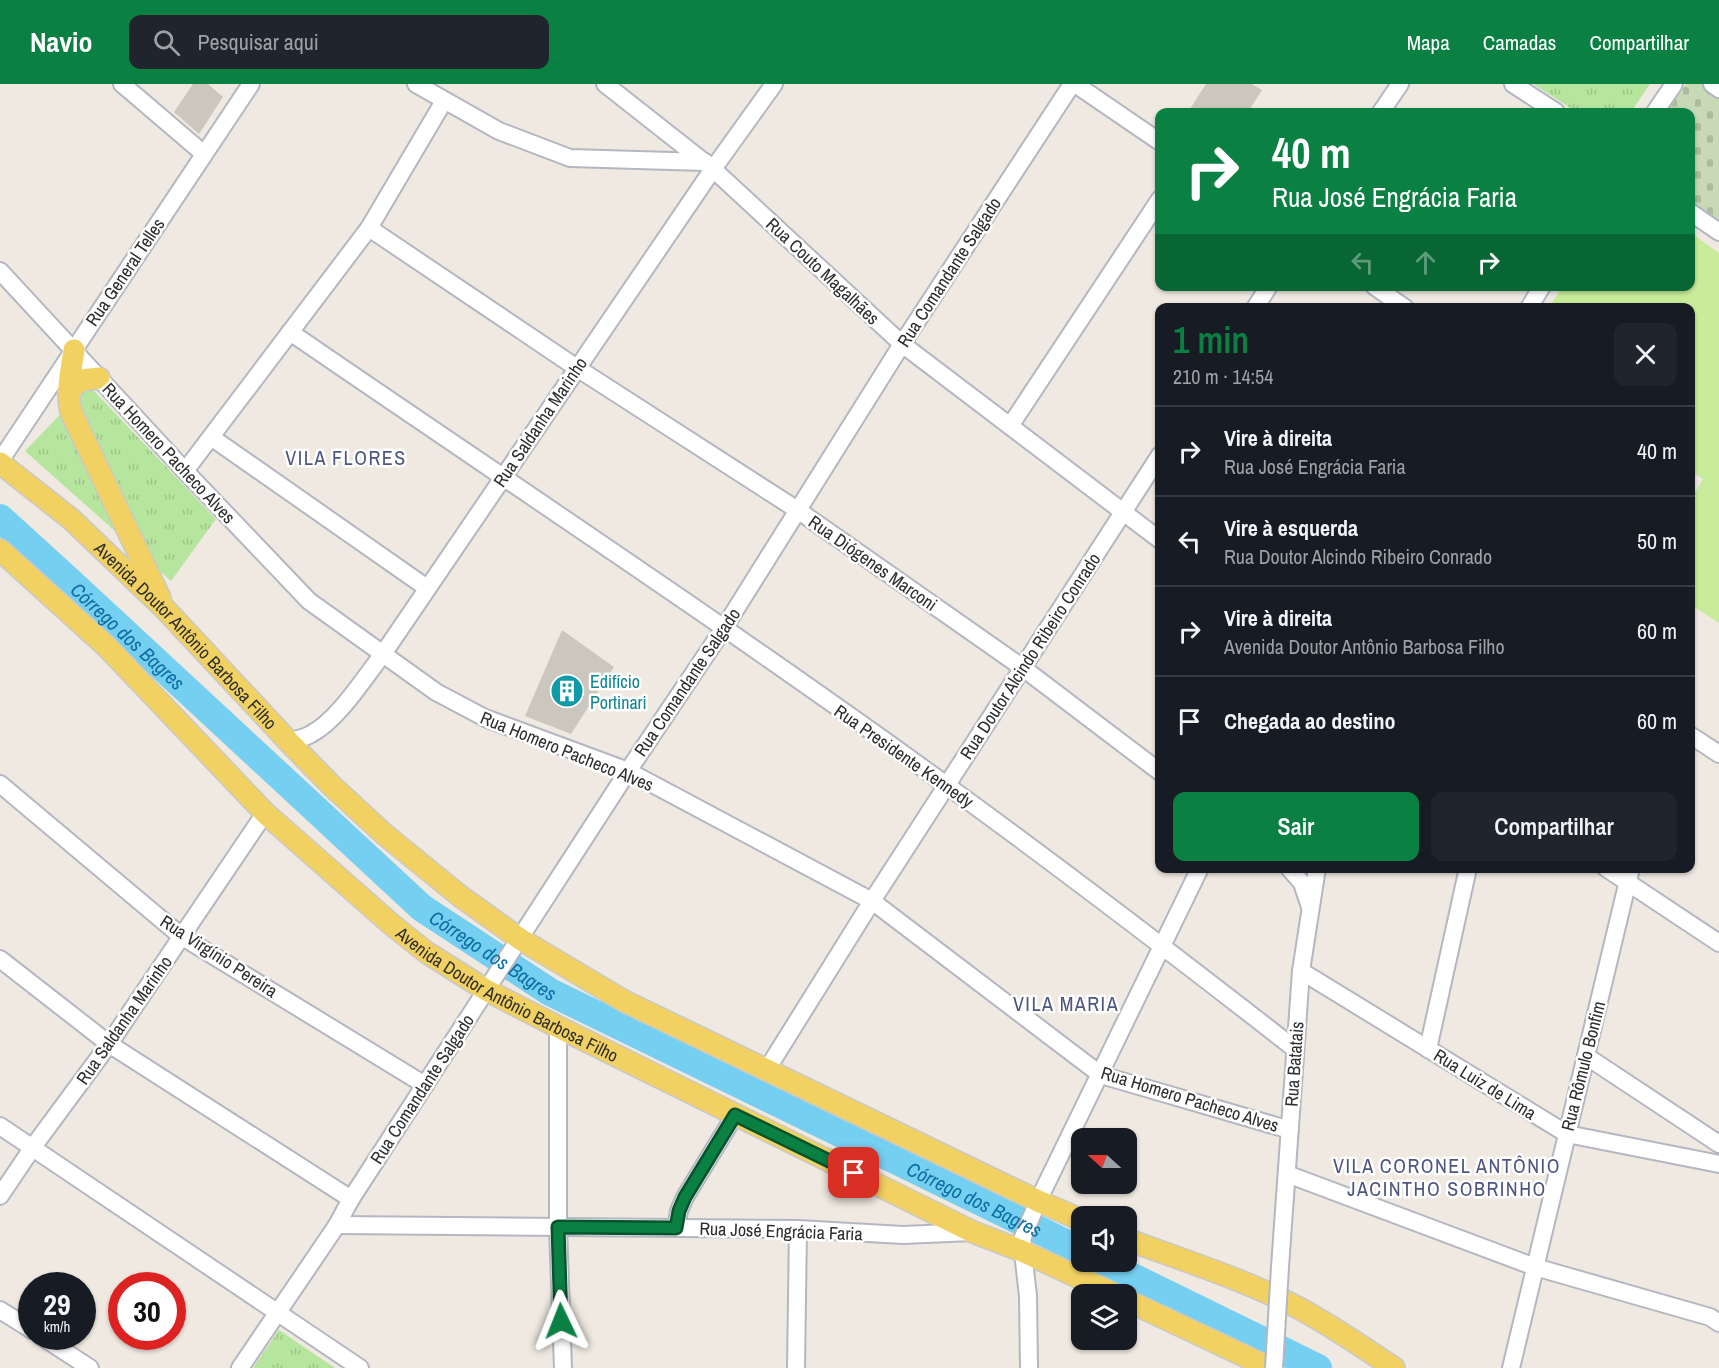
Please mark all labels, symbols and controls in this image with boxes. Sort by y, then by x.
search box [129,15,549,69]
text: Navio [30,23,93,61]
icon: search [150,26,183,59]
text: Pesquisar aqui [198,27,319,57]
text: Mapa [1407,28,1450,57]
text: Camadas [1483,28,1556,57]
text: Compartilhar [1589,28,1689,57]
text: 40 m [1272,125,1351,181]
icon: right [1173,132,1251,210]
text: Rua José Engrácia Faria [1272,179,1517,215]
street label: Rua Comandante Salgado [891,192,1007,352]
street label: Rua Couto Magalhães [761,212,885,330]
street label: Rua General Telles [80,213,170,331]
icon: left [1346,246,1379,279]
icon: ahead [1409,246,1442,279]
icon: right [1472,246,1505,279]
text: 1 min [1173,316,1249,364]
button: close [1614,323,1677,386]
street label: Rua Saldanha Marinho [487,352,593,492]
text: 210 m · 14:54 [1173,363,1273,390]
street label: Rua Homero Pacheco Alves [97,377,241,529]
text: Vire à direita [1224,423,1332,453]
icon: right [1173,435,1206,468]
text: 40 m [1637,436,1677,466]
district label: VILA FLORES [285,444,407,471]
text: Rua José Engrácia Faria [1224,453,1406,480]
street label: Rua Diógenes Marconi [804,509,942,617]
text: Vire à esquerda [1224,513,1358,543]
icon: left [1173,525,1206,558]
text: 50 m [1637,526,1677,556]
street label: Avenida Doutor Antônio Barbosa Filho [88,535,283,734]
text: Rua Doutor Alcindo Ribeiro Conrado [1224,543,1492,570]
street label: Rua Doutor Alcindo Ribeiro Conrado [954,548,1106,764]
water label: Córrego dos Bagres [65,576,191,695]
street label: Rua Comandante Salgado [628,603,746,761]
text: Vire à direita [1224,603,1332,633]
icon: right [1173,615,1206,648]
text: 60 m [1637,616,1677,646]
text: Avenida Doutor Antônio Barbosa Filho [1224,633,1505,660]
place label: Edifício Portinari [590,669,647,715]
building icon: Edifício Portinari [549,673,585,709]
street label: Rua Presidente Kennedy [829,698,979,814]
street label: Rua Homero Pacheco Alves [477,705,657,797]
icon: arrive [1173,705,1206,738]
text: Chegada ao destino [1224,706,1395,736]
text: 60 m [1637,706,1677,736]
button: Sair [1173,792,1419,861]
button: Compartilhar [1431,792,1677,861]
water label: Córrego dos Bagres [425,903,561,1007]
street label: Rua Virgínio Pereira [156,909,282,1003]
street label: Avenida Doutor Antônio Barbosa Filho [390,920,623,1067]
street label: Rua Saldanha Marinho [70,951,178,1089]
district label: VILA MARIA [1013,990,1119,1017]
street label: Rua Rômulo Bonfim [1555,998,1611,1134]
street label: Rua Comandante Salgado [364,1009,480,1169]
street label: Rua Batatais [1279,1021,1309,1107]
street label: Rua Luiz de Lima [1429,1043,1541,1125]
street label: Rua Homero Pacheco Alves [1098,1060,1282,1138]
north arrow [1071,1128,1137,1194]
map controls [1071,1128,1137,1350]
pin [828,1147,879,1198]
district label: VILA CORONEL ANTÔNIO JACINTHO SOBRINHO [1333,1152,1561,1202]
water label: Córrego dos Bagres [903,1154,1047,1243]
icon: arrive [837,1156,870,1189]
button: sound [1071,1206,1137,1272]
street label: Rua José Engrácia Faria [699,1216,863,1246]
speed limit sign: 30 [108,1272,186,1350]
text: 29 [43,1284,71,1324]
button: layers [1071,1284,1137,1350]
position arrow [529,1289,593,1353]
text: km/h [44,1316,70,1337]

